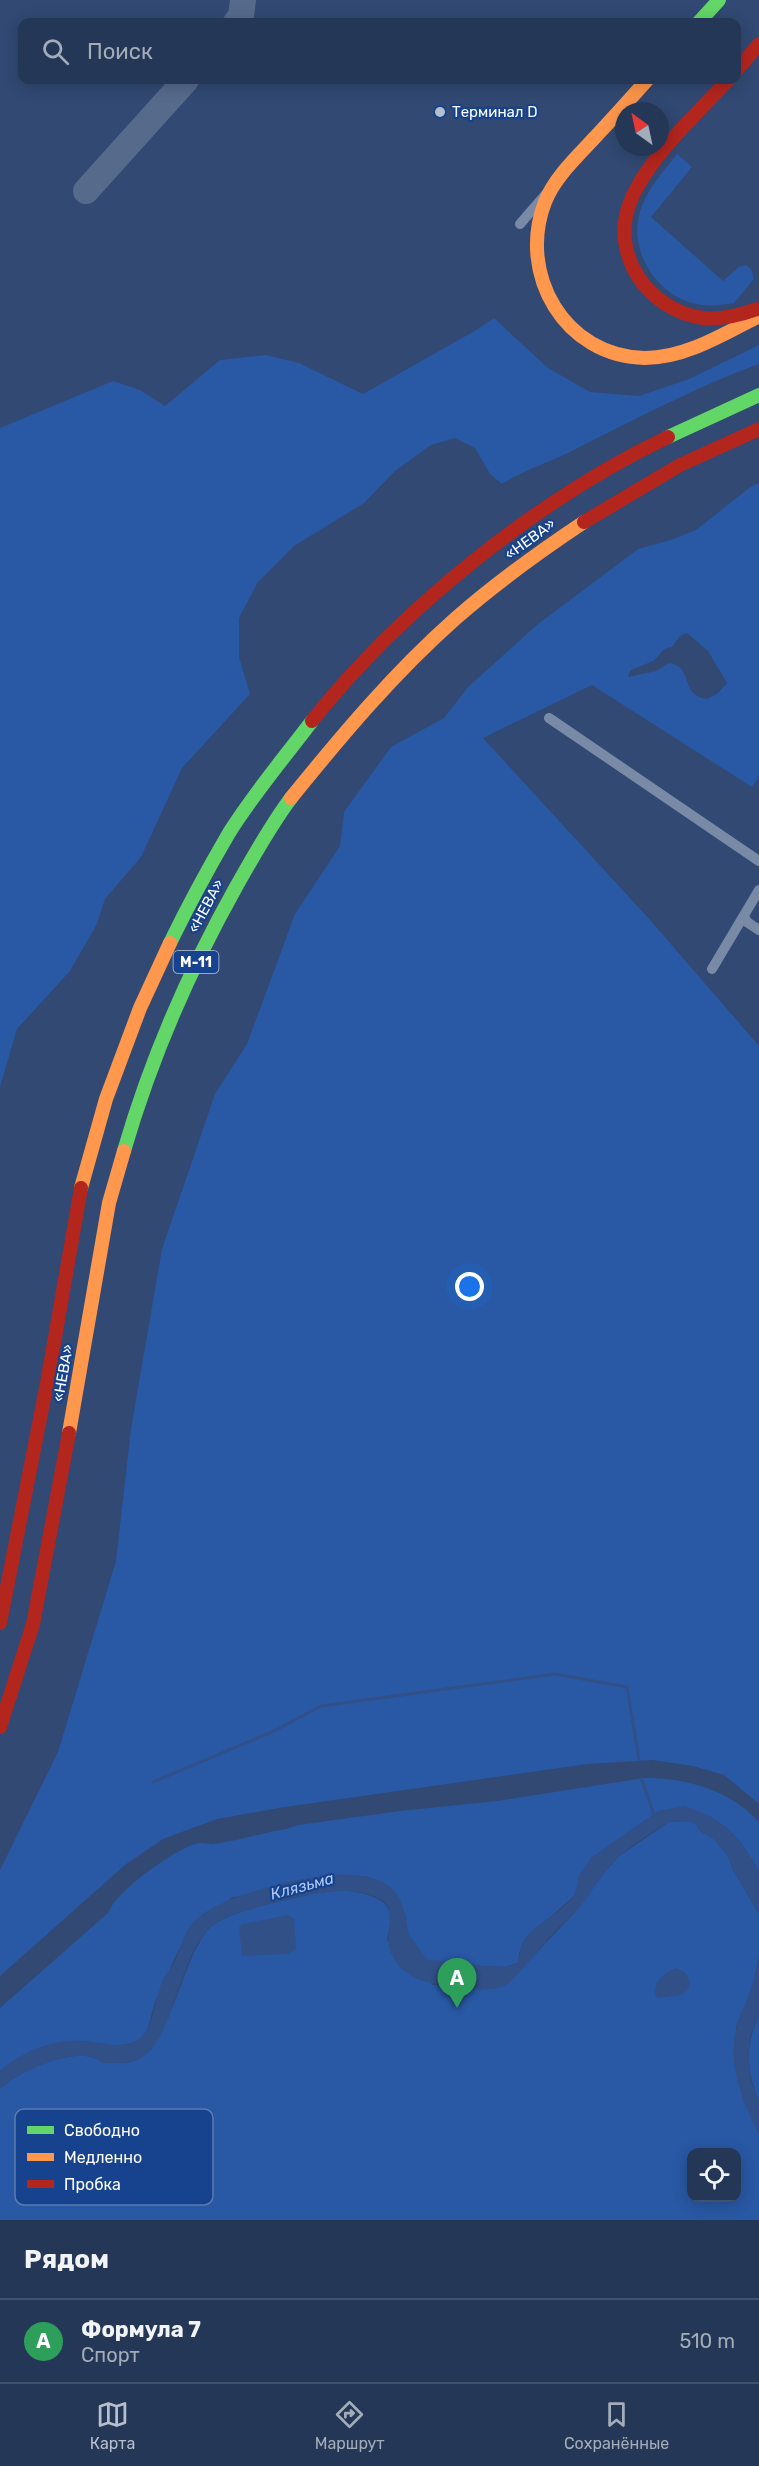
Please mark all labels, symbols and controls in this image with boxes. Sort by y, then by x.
search box [18,18,741,84]
icon: search [39,35,72,68]
text: Поиск [87,38,153,65]
north arrow [615,102,669,156]
place label: Терминал D [452,103,538,121]
marker: Терминал D [433,105,447,119]
street label: «НЕВА» [501,515,559,563]
street label: «НЕВА» [184,876,228,936]
road number: М-11 [174,951,218,973]
your location [455,1272,484,1301]
street label: «НЕВА» [49,1343,77,1403]
water label: Клязьма [268,1868,336,1904]
pin: A [438,1958,476,2008]
legend [15,2109,213,2205]
text: Свободно [64,2121,140,2140]
text: Медленно [64,2148,142,2167]
map controls [687,2148,741,2202]
button: locate [687,2148,741,2202]
text: Пробка [64,2175,121,2194]
text: Рядом [24,2244,109,2275]
text: Формула 7 [81,2316,201,2343]
text: A [36,2329,51,2353]
text: 510 m [679,2329,735,2353]
text: Спорт [81,2343,140,2367]
tab: Карта [90,2398,135,2453]
tab: Маршрут [315,2398,385,2453]
tab: Сохранённые [564,2398,669,2453]

